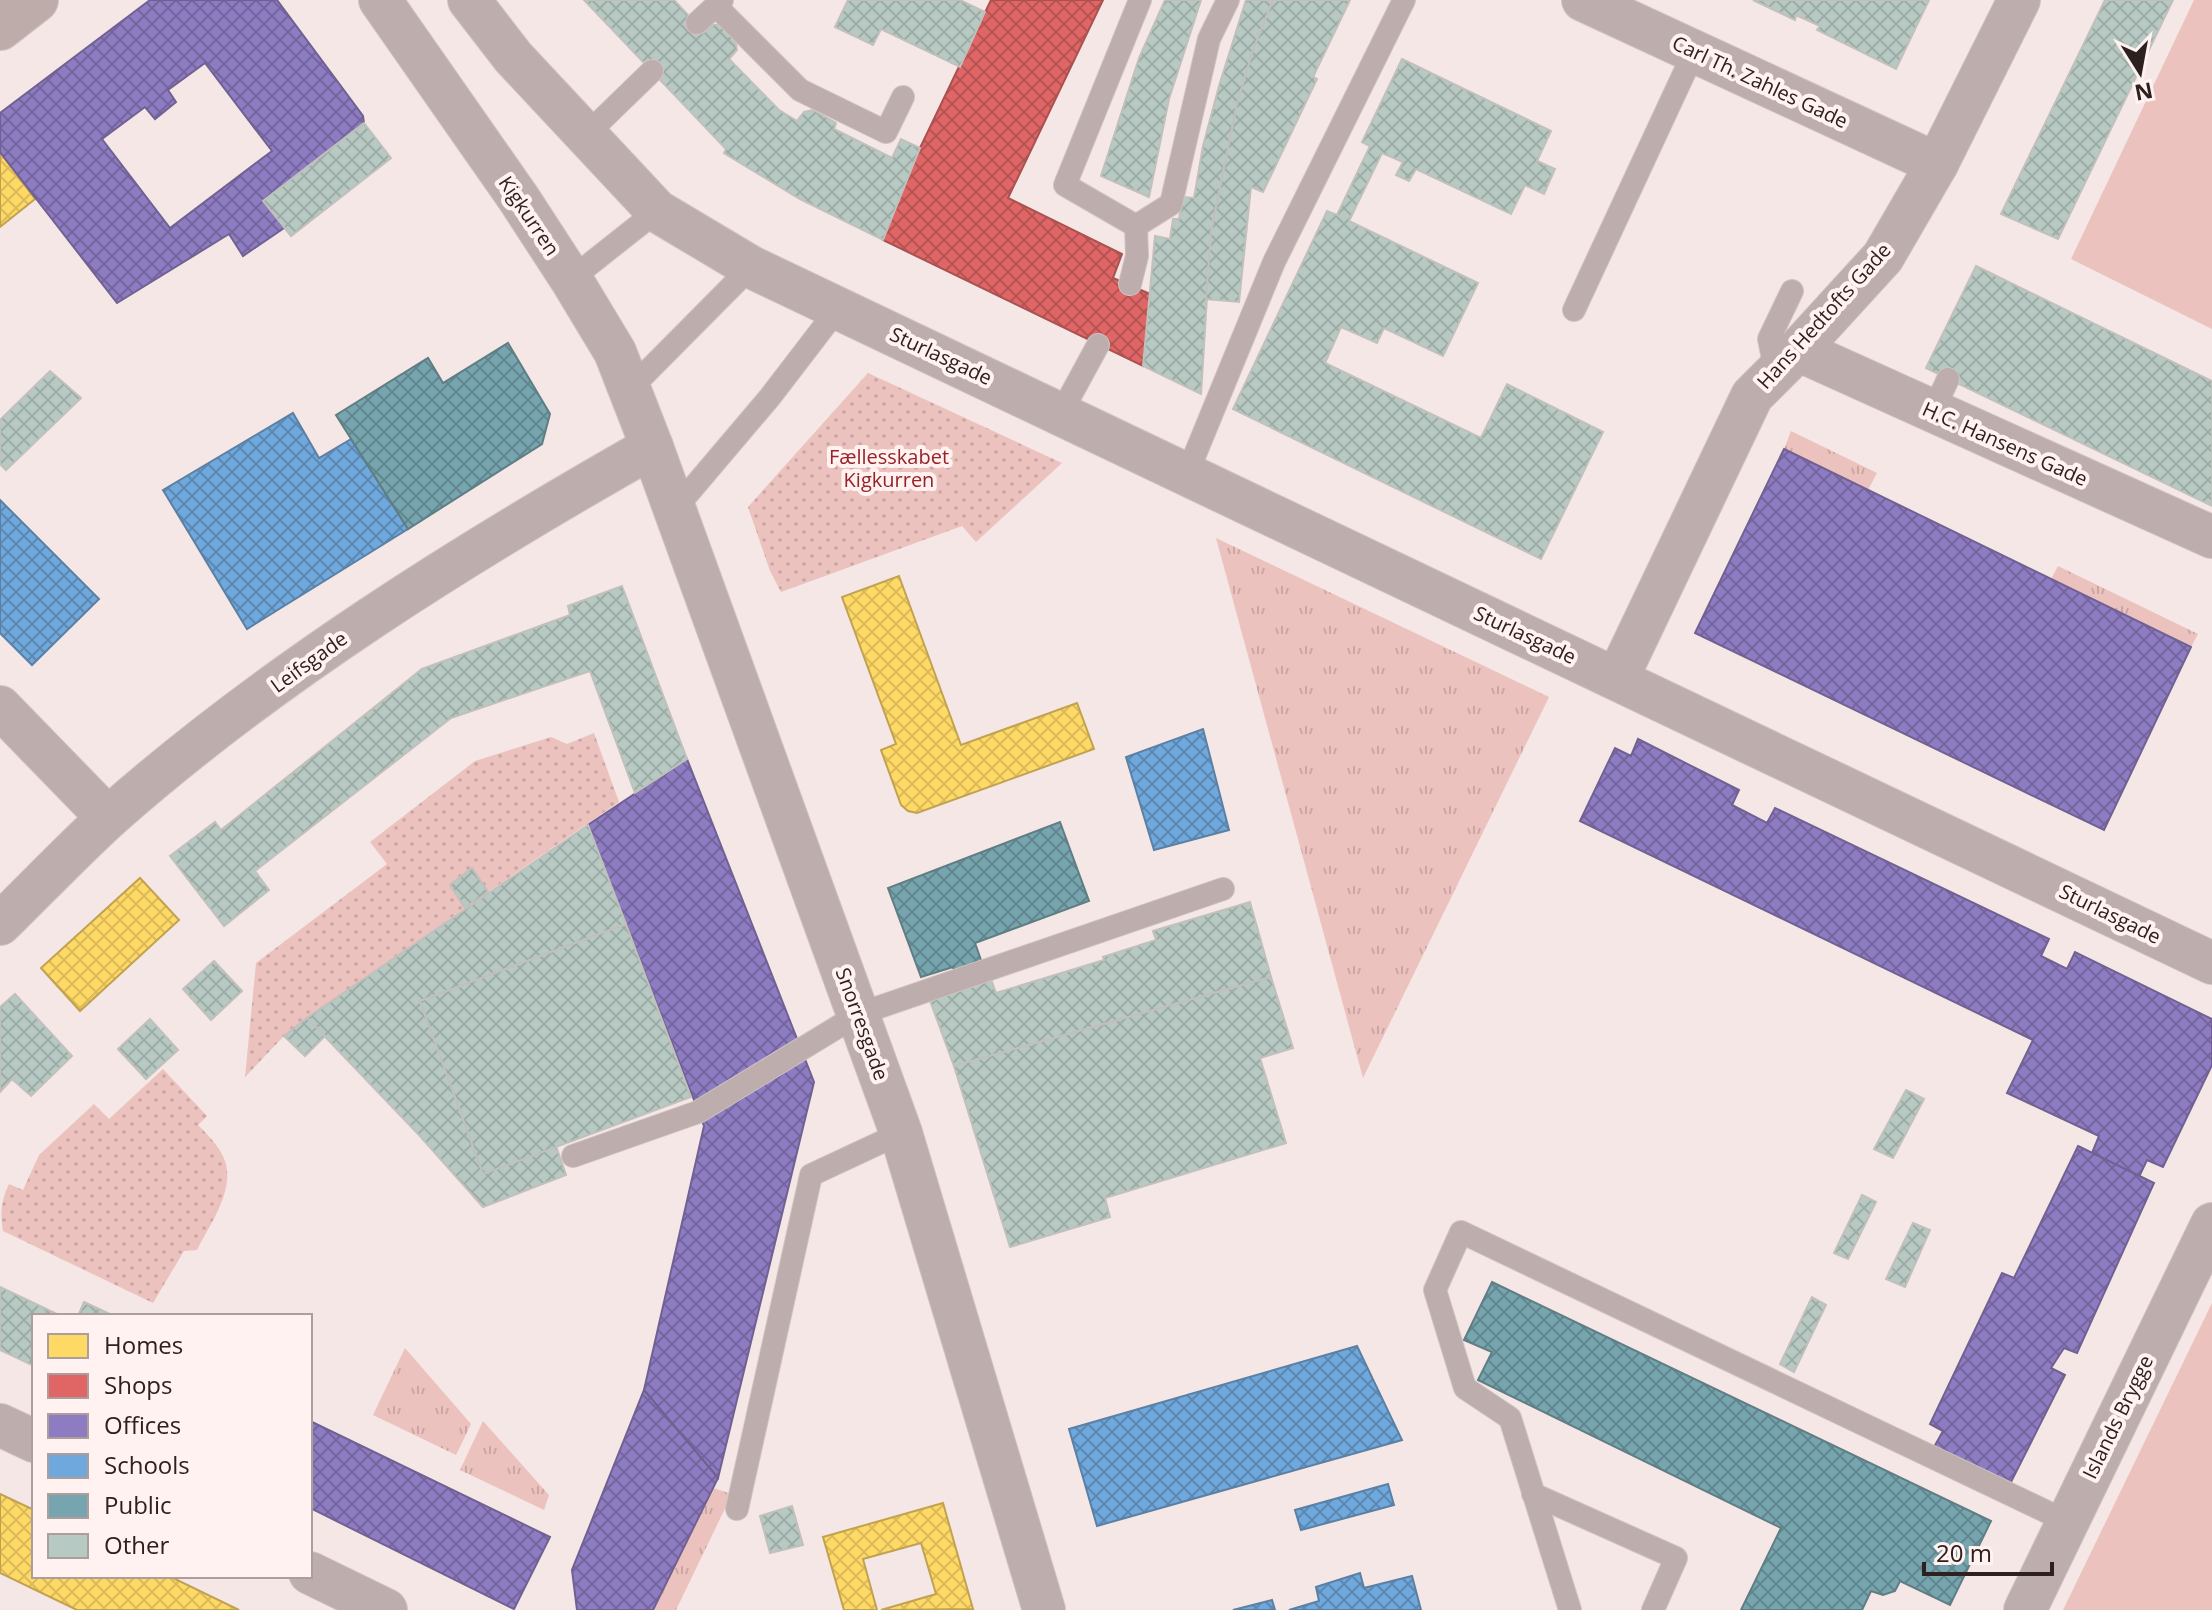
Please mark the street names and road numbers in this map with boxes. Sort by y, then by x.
street label: Carl Th. Zahles Gade [1668,29,1852,134]
street label: Kigkurren [493,171,566,261]
street label: Hans Hedtofts Gade [1751,237,1897,395]
street label: Sturlasgade [886,320,997,391]
street label: H.C. Hansens Gade [1918,395,2092,492]
street label: Sturlasgade [1470,599,1581,670]
street label: Leifsgade [265,625,352,699]
street label: Sturlasgade [2055,877,2165,950]
street label: Snorresgade [830,964,895,1084]
street label: Islands Brygge [2076,1350,2159,1483]

